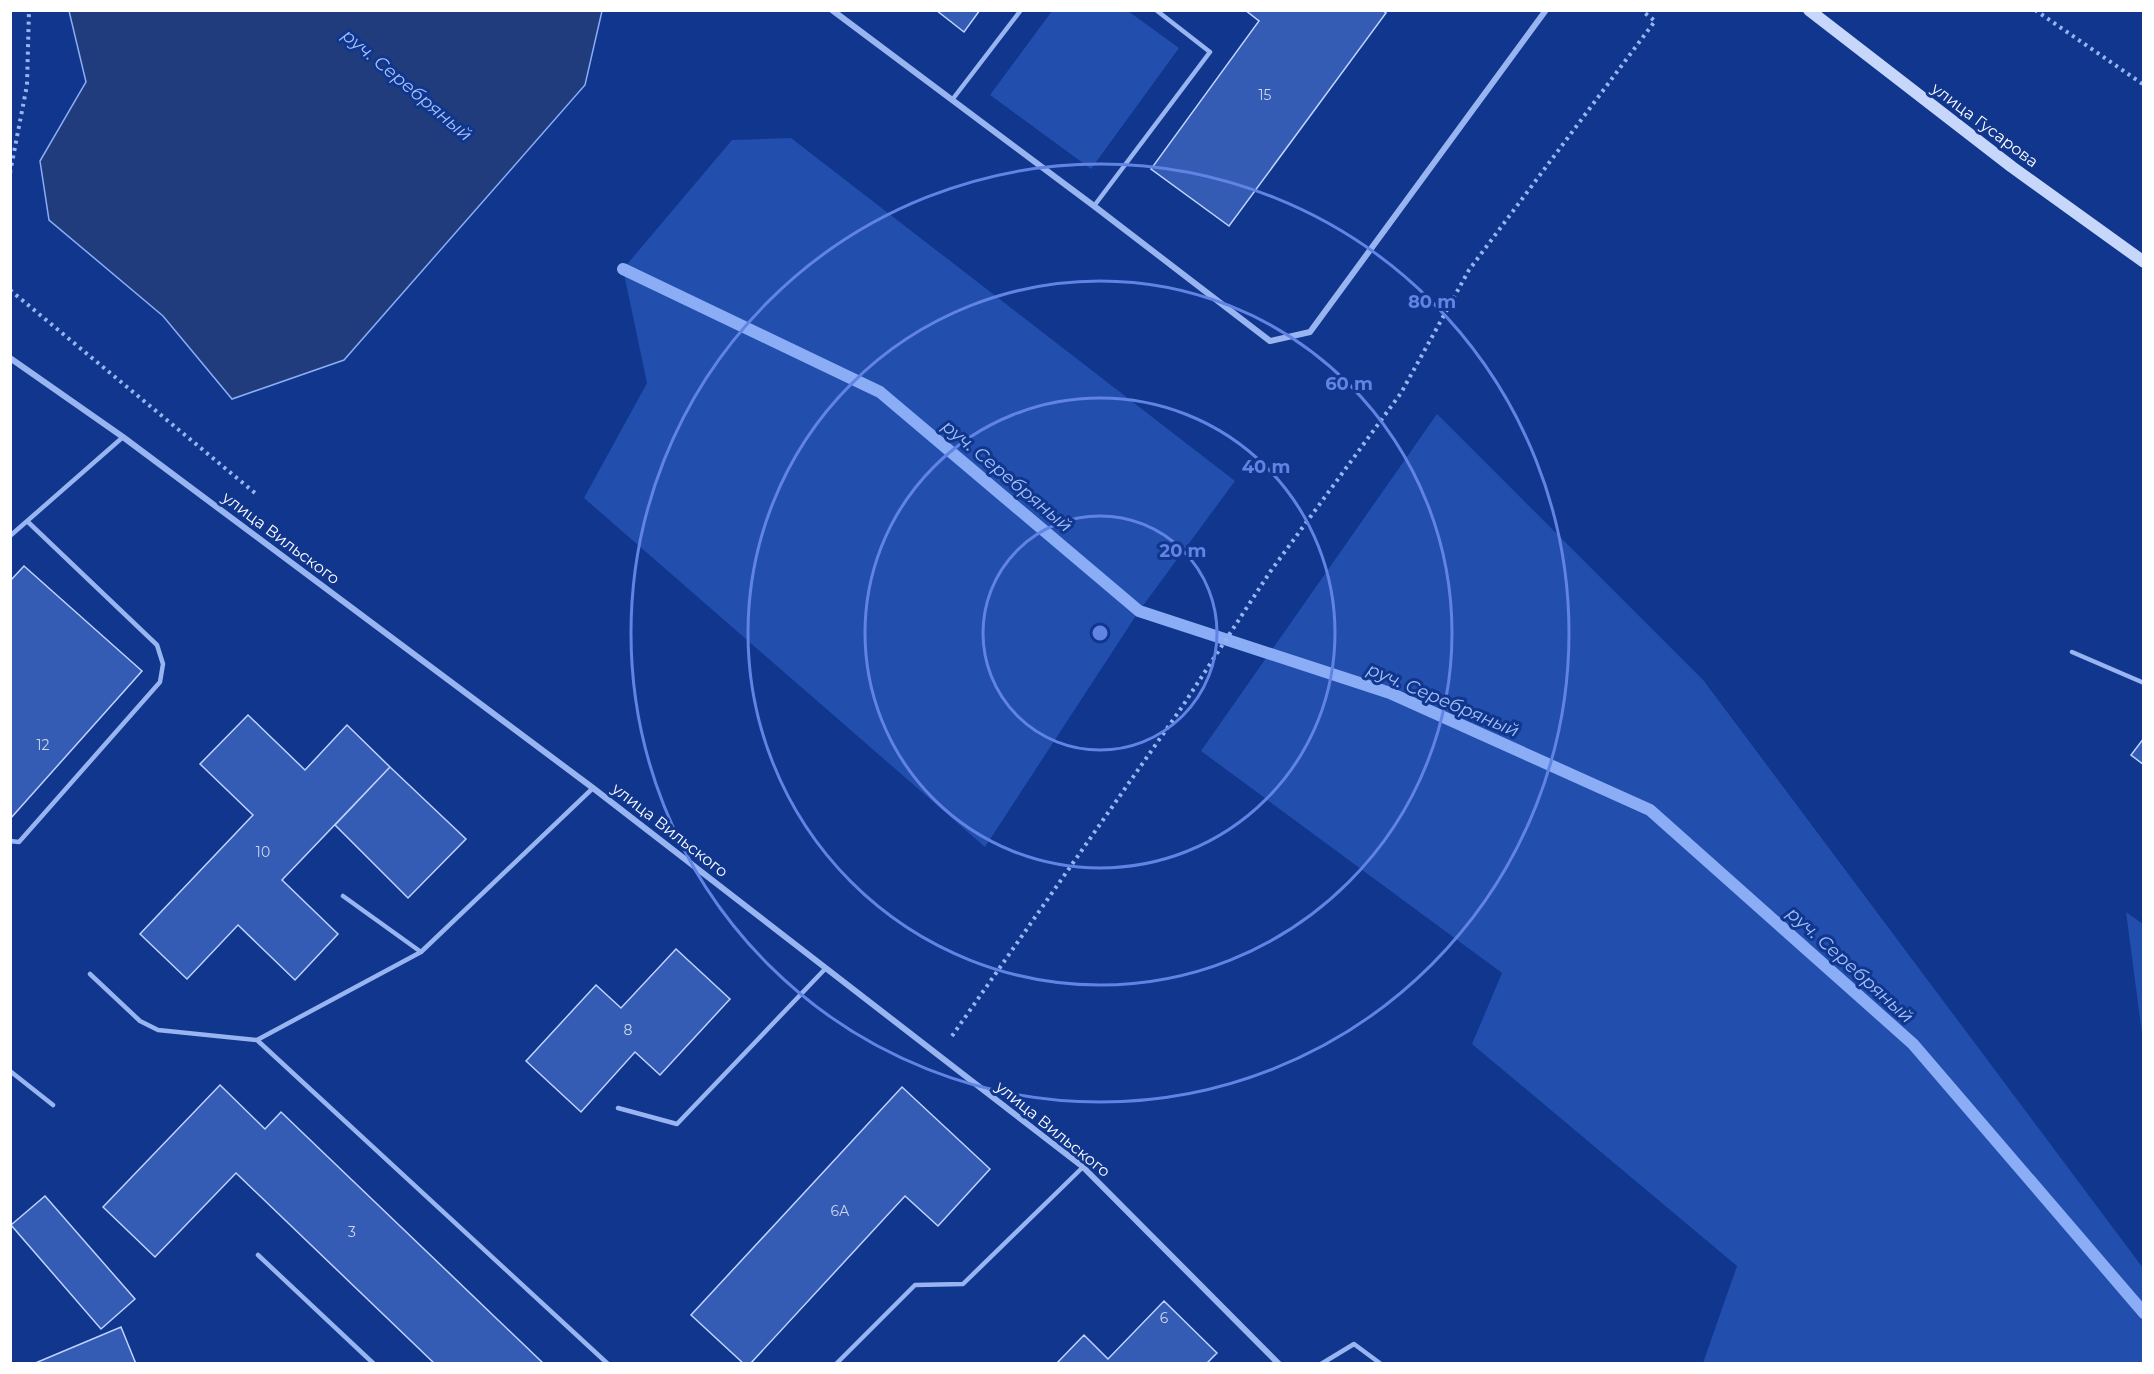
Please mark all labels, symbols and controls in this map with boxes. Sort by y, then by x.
water label: руч. Серебряный [338,24,476,146]
street label: улица Гусарова [1927,78,2042,171]
house number: 15 [1259,86,1272,104]
text: 80 m [1408,291,1456,313]
text: 60 m [1325,373,1373,395]
water label: руч. Серебряный [938,415,1076,537]
text: 40 m [1242,456,1290,478]
street label: улица Вильского [218,487,343,588]
text: 20 m [1160,540,1206,562]
centre of rings [1090,623,1110,643]
water label: руч. Серебряный [1364,658,1522,742]
house number: 12 [36,736,50,754]
street label: улица Вильского [607,778,732,881]
house number: 10 [256,843,270,861]
water label: руч. Серебряный [1782,902,1918,1028]
house number: 8 [624,1021,633,1039]
street label: улица Вильского [991,1076,1114,1181]
house number: 6А [830,1202,850,1220]
house number: 3 [348,1223,356,1241]
house number: 6 [1160,1309,1169,1327]

